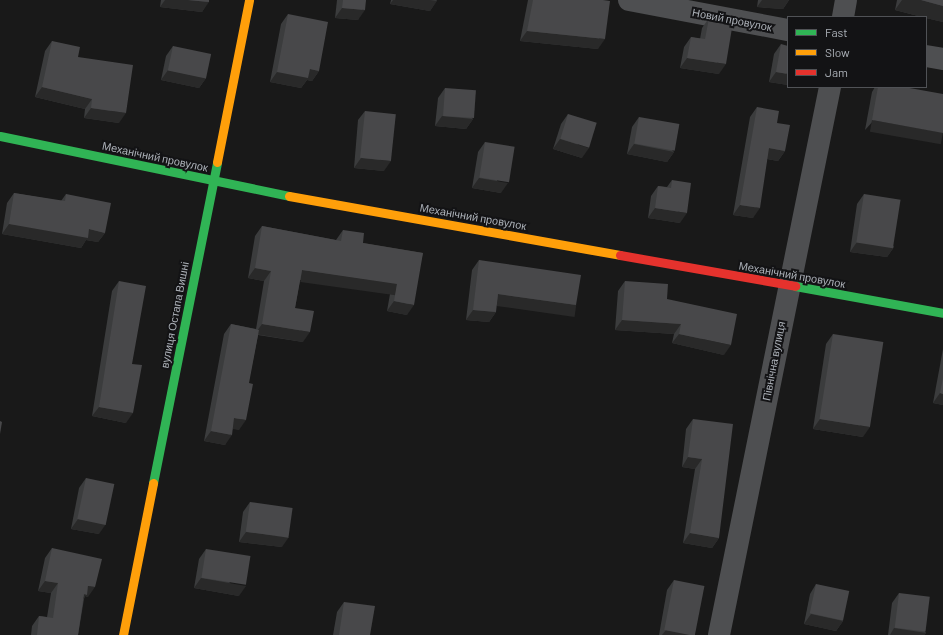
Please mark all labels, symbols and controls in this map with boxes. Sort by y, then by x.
street label: Новий провулок [691,6,773,34]
legend [787,16,927,88]
text: Fast [825,25,848,39]
text: Slow [825,45,850,59]
text: Jam [825,65,848,79]
street label: Механічний провулок [101,139,209,175]
street label: Механічний провулок [419,201,527,233]
street label: Механічний провулок [738,259,846,291]
street label: вулиця Остапа Вишні [158,261,192,369]
street label: Північна вулиця [760,320,788,402]

